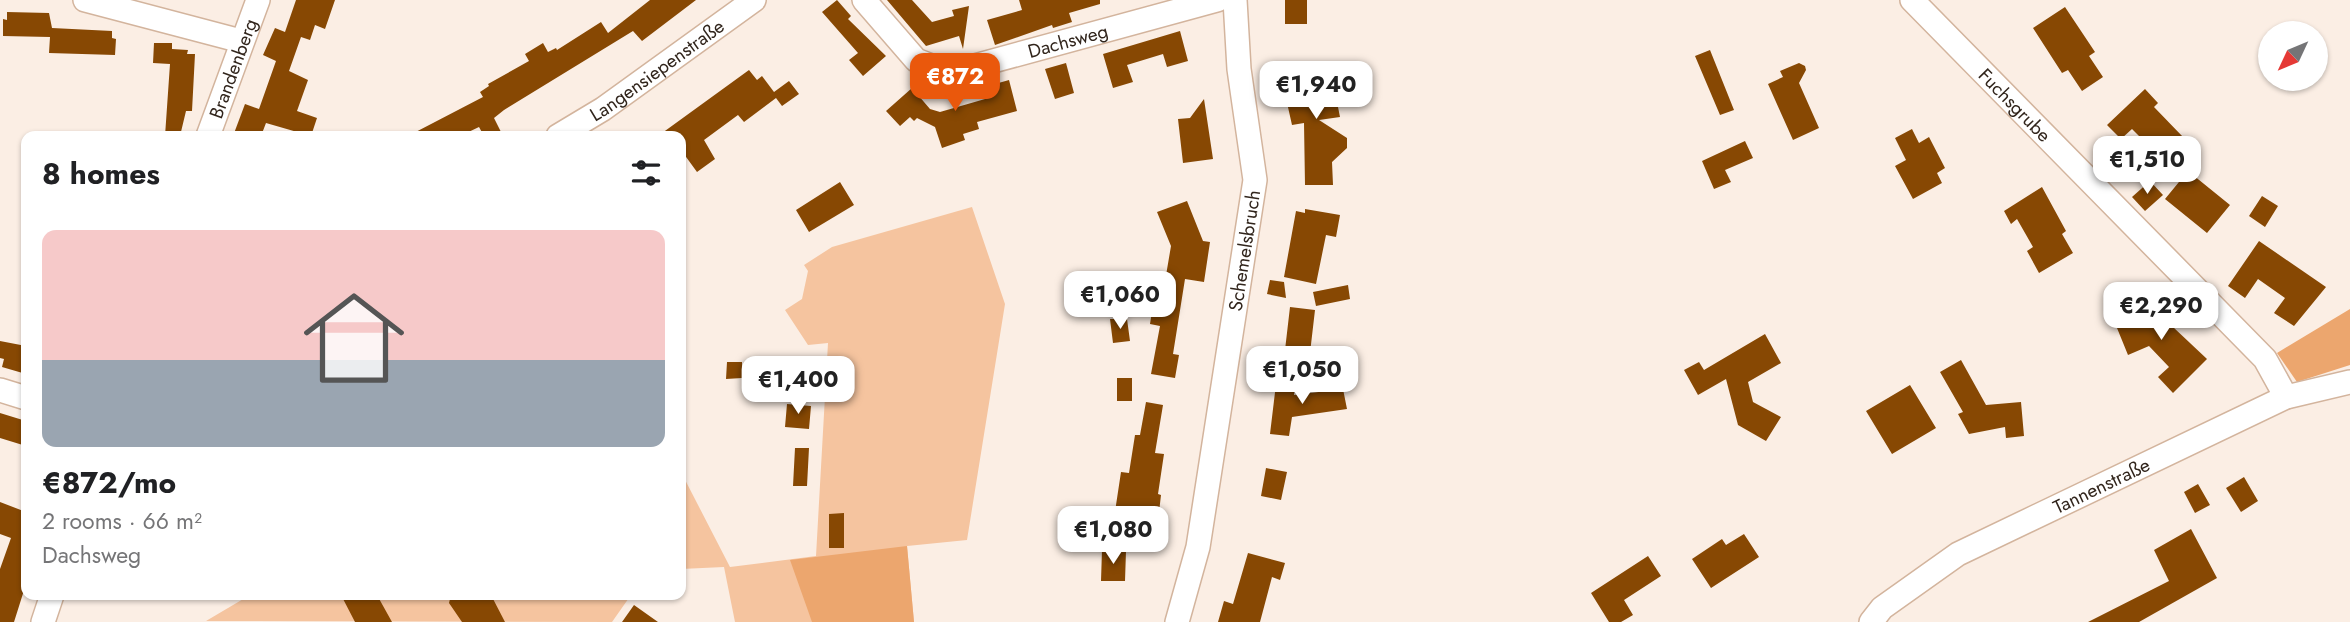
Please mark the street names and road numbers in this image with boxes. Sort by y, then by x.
street label: Langensiepenstraße [585,12,730,127]
street label: Brandenberg [202,15,264,122]
street label: Dachsweg [1025,17,1111,64]
street label: Fuchsgrube [1973,62,2058,148]
street label: Schemelsbruch [1221,188,1267,313]
street label: Tannenstraße [2049,451,2154,520]

